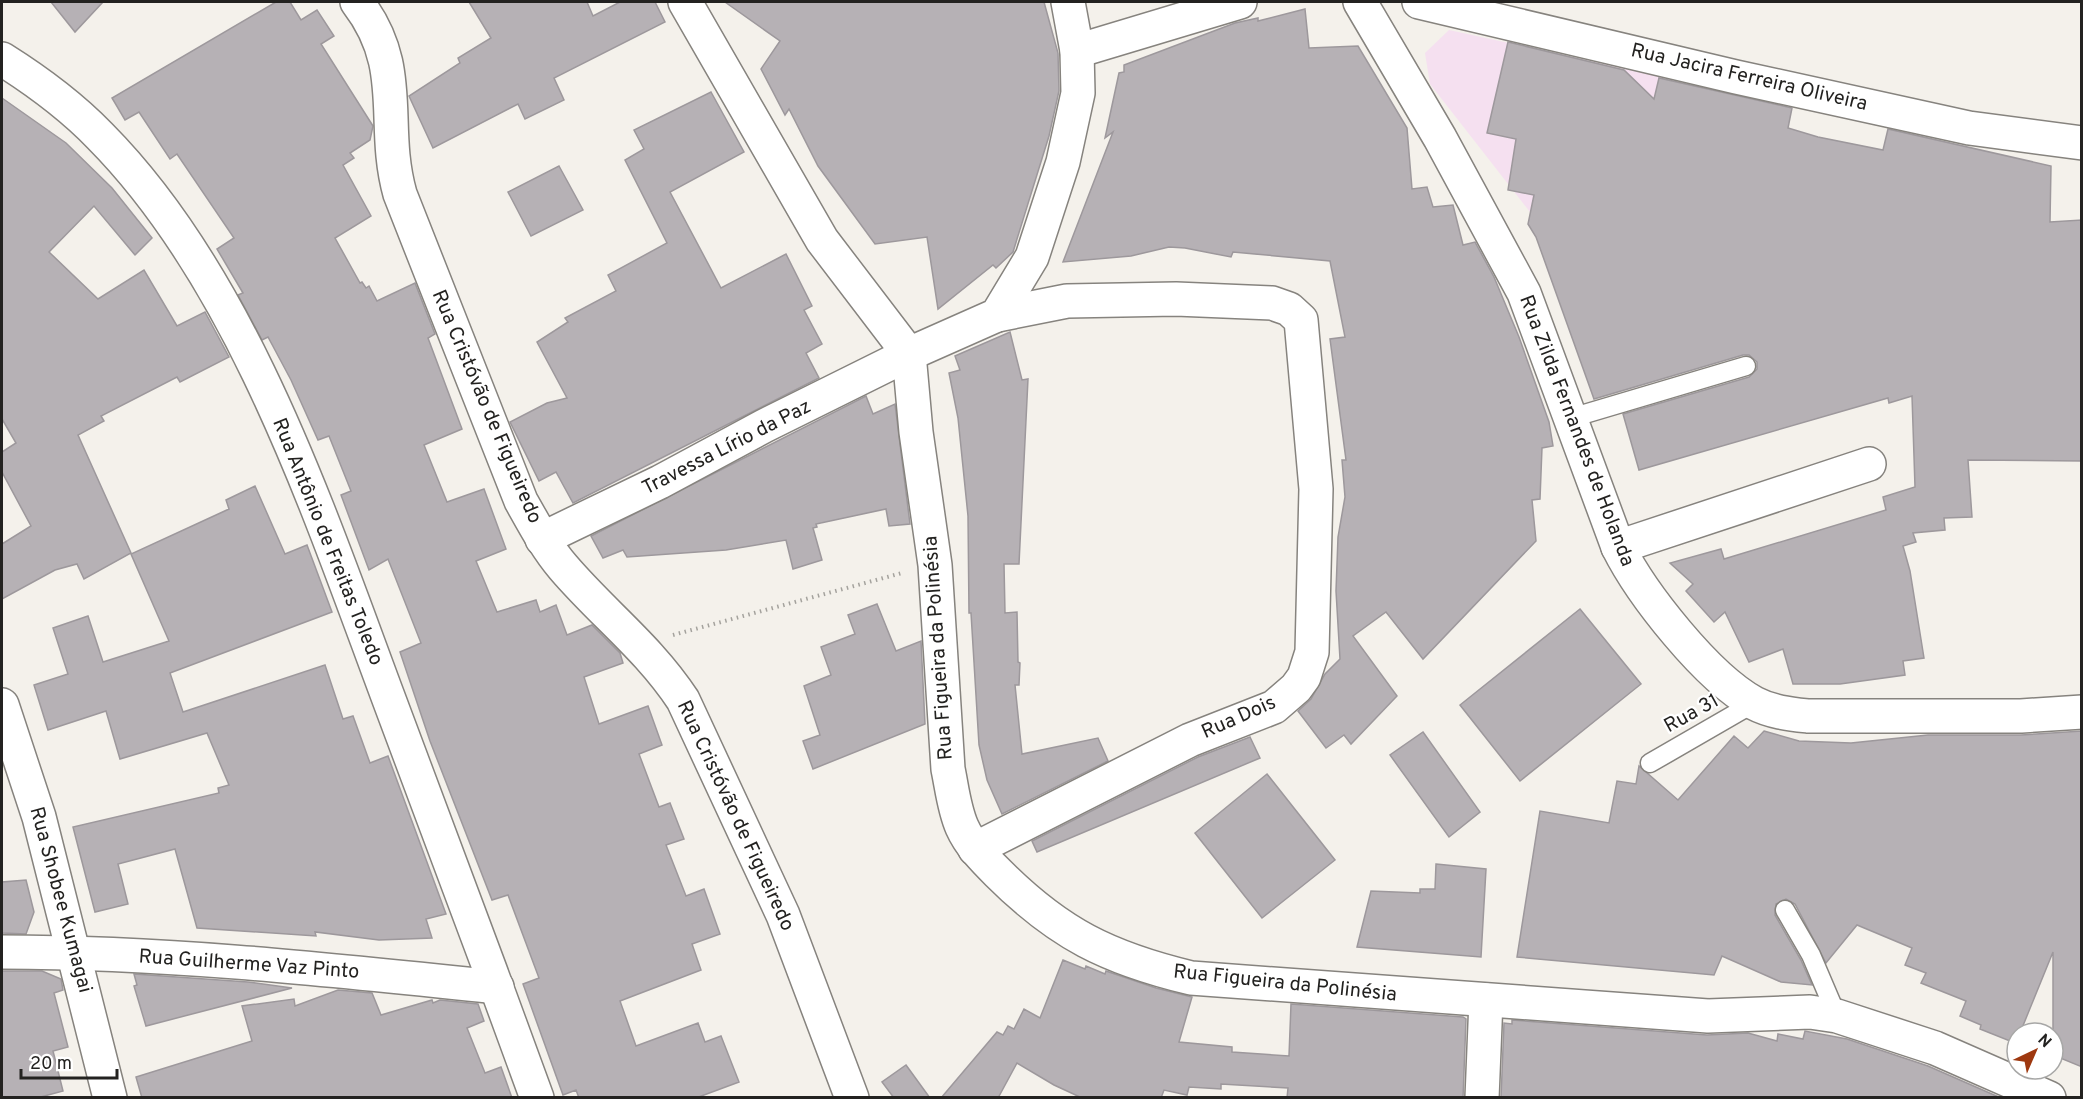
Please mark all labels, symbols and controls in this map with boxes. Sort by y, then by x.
street label: Rua Jacira Ferreira Oliveira [1628,38,1870,118]
street label: Rua Cristóvão de Figueiredo [425,286,547,528]
street label: Rua Zilda Fernandes de Holanda [1512,292,1640,570]
street label: Travessa Lírio da Paz [638,394,816,502]
street label: Rua Antônio de Freitas Toledo [265,414,389,670]
street label: Rua Figueira da Polinésia [918,535,960,761]
street label: Rua 31 [1660,688,1724,740]
street label: Rua Dois [1198,690,1280,746]
street label: Rua Cristóvão de Figueiredo [670,697,800,935]
street label: Rua Shobee Kumagai [23,804,97,996]
street label: Rua Guilherme Vaz Pinto [138,944,360,986]
street label: Rua Figueira da Polinésia [1172,959,1398,1009]
north arrow [2005,1021,2065,1081]
text: N [2033,1030,2055,1053]
scale bar [21,1042,117,1080]
text: 20 m [30,1053,72,1076]

